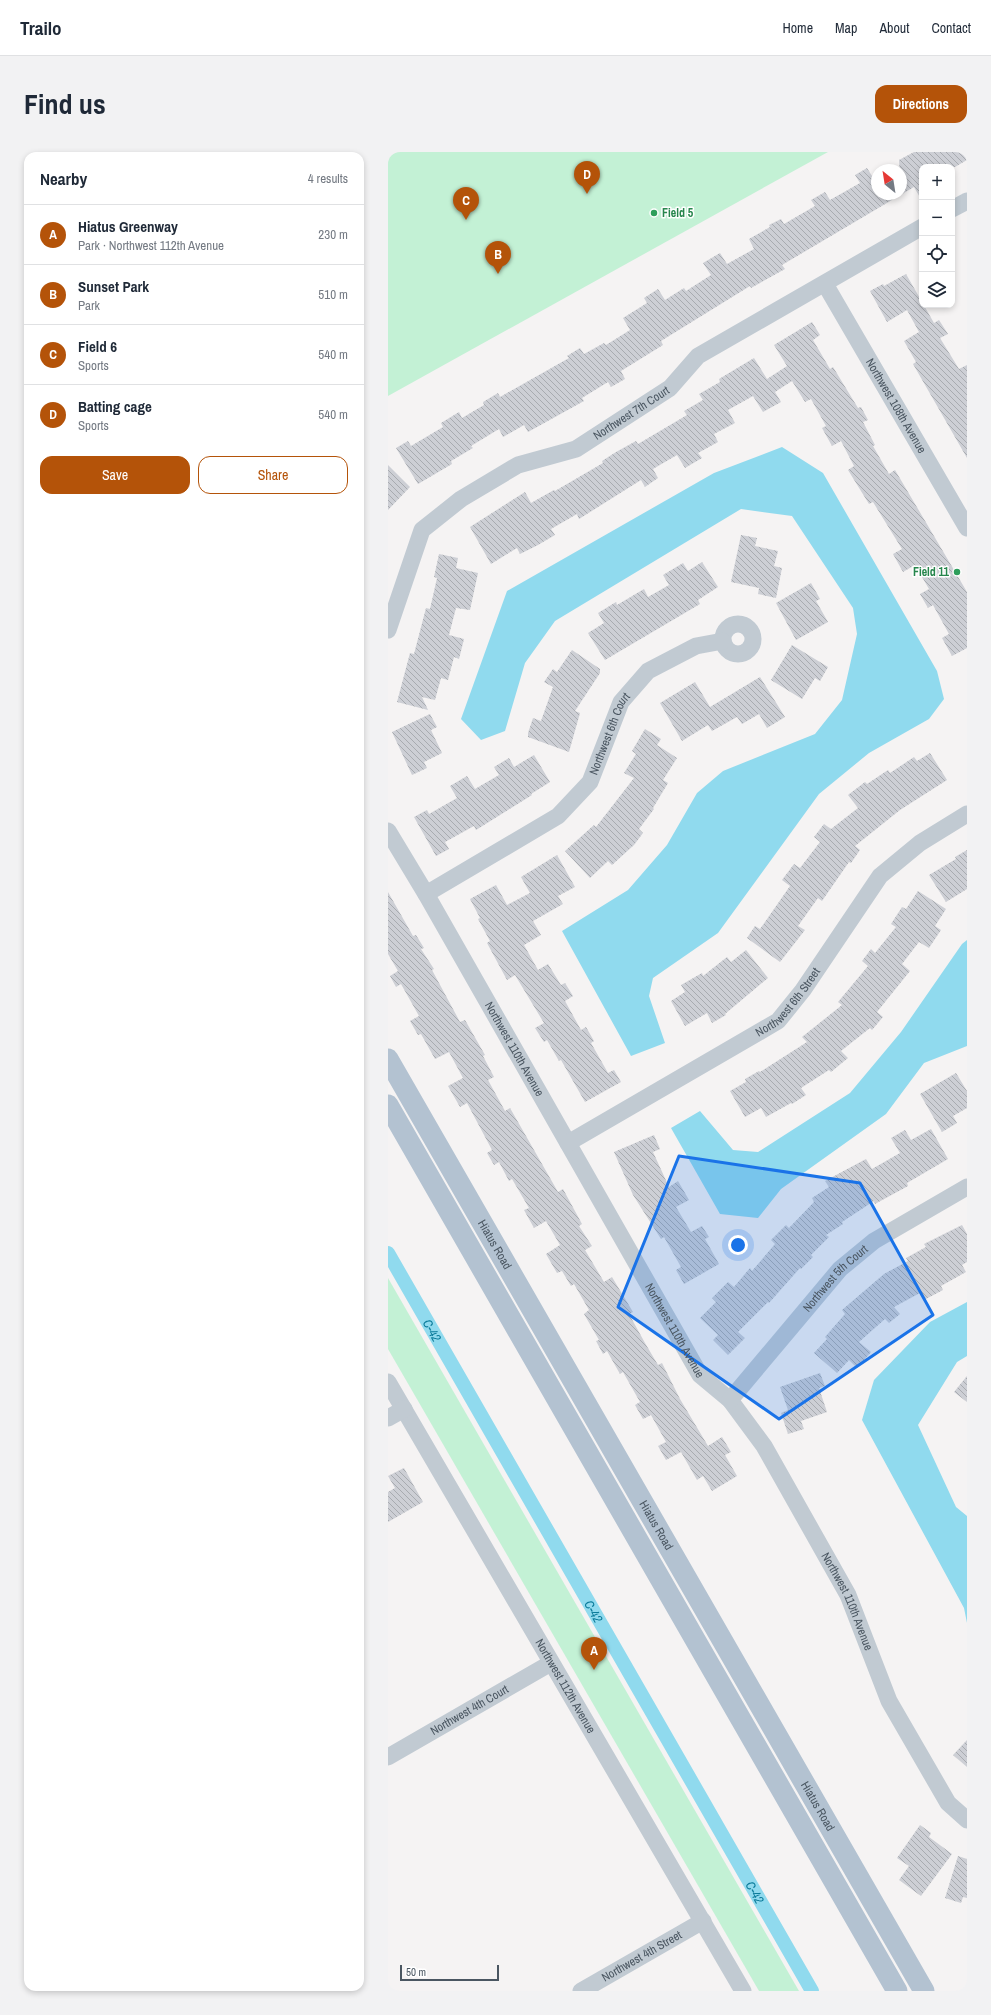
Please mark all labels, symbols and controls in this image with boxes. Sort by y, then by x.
text: Trailo [20,15,62,41]
text: Home [782,19,813,37]
text: Map [835,19,857,37]
text: About [879,19,909,37]
text: Contact [931,19,971,37]
text: Find us [24,85,106,123]
button: Directions [875,85,967,123]
pin: D [574,161,600,194]
north arrow [871,164,907,200]
map controls [919,164,955,308]
button: + [919,164,955,200]
text: Nearby [40,167,87,190]
text: 4 results [308,170,348,187]
pin: C [453,187,479,220]
button: − [919,200,955,236]
place label: Field 5 [662,205,694,221]
marker: Field 5 [649,208,659,218]
text: Hiatus Greenway [78,216,178,237]
text: A [49,226,57,243]
text: 230 m [318,226,348,243]
button: locate [919,236,955,272]
text: Park · Northwest 112th Avenue [78,237,224,254]
pin: B [485,241,511,274]
button: layers [919,272,955,308]
text: Sunset Park [78,276,149,297]
text: B [49,286,57,303]
text: 510 m [318,286,348,303]
text: Park [78,297,100,314]
text: Field 6 [78,336,117,357]
text: C [49,346,57,363]
text: 540 m [318,346,348,363]
street label: Northwest 108th Avenue [862,355,930,456]
text: Sports [78,357,109,374]
street label: Northwest 7th Court [590,382,673,444]
text: Batting cage [78,396,152,417]
text: D [49,406,57,423]
text: 540 m [318,406,348,423]
text: Sports [78,417,109,434]
button: Save [40,456,190,494]
button: Share [198,456,348,494]
place label: Field 11 [913,564,950,580]
marker: Field 11 [952,567,962,577]
street label: Northwest 6th Court [585,689,634,777]
street label: Northwest 6th Street [753,964,824,1040]
street label: Northwest 110th Avenue [481,999,548,1099]
street label: Hiatus Road [474,1217,515,1272]
your location [728,1235,748,1255]
street label: Northwest 5th Court [799,1241,871,1315]
street label: Northwest 110th Avenue [641,1280,708,1381]
water label: C-42 [419,1316,445,1345]
street label: Hiatus Road [636,1498,677,1553]
street label: Northwest 110th Avenue [818,1550,877,1653]
water label: C-42 [580,1597,606,1626]
street label: Northwest 112th Avenue [532,1637,598,1737]
pin: A [581,1637,607,1670]
street label: Northwest 4th Court [427,1681,512,1739]
street label: Hiatus Road [797,1778,838,1834]
water label: C-42 [742,1878,768,1907]
street label: Northwest 4th Street [599,1927,685,1985]
scale bar [400,1963,499,1982]
text: 50 m [406,1965,426,1979]

